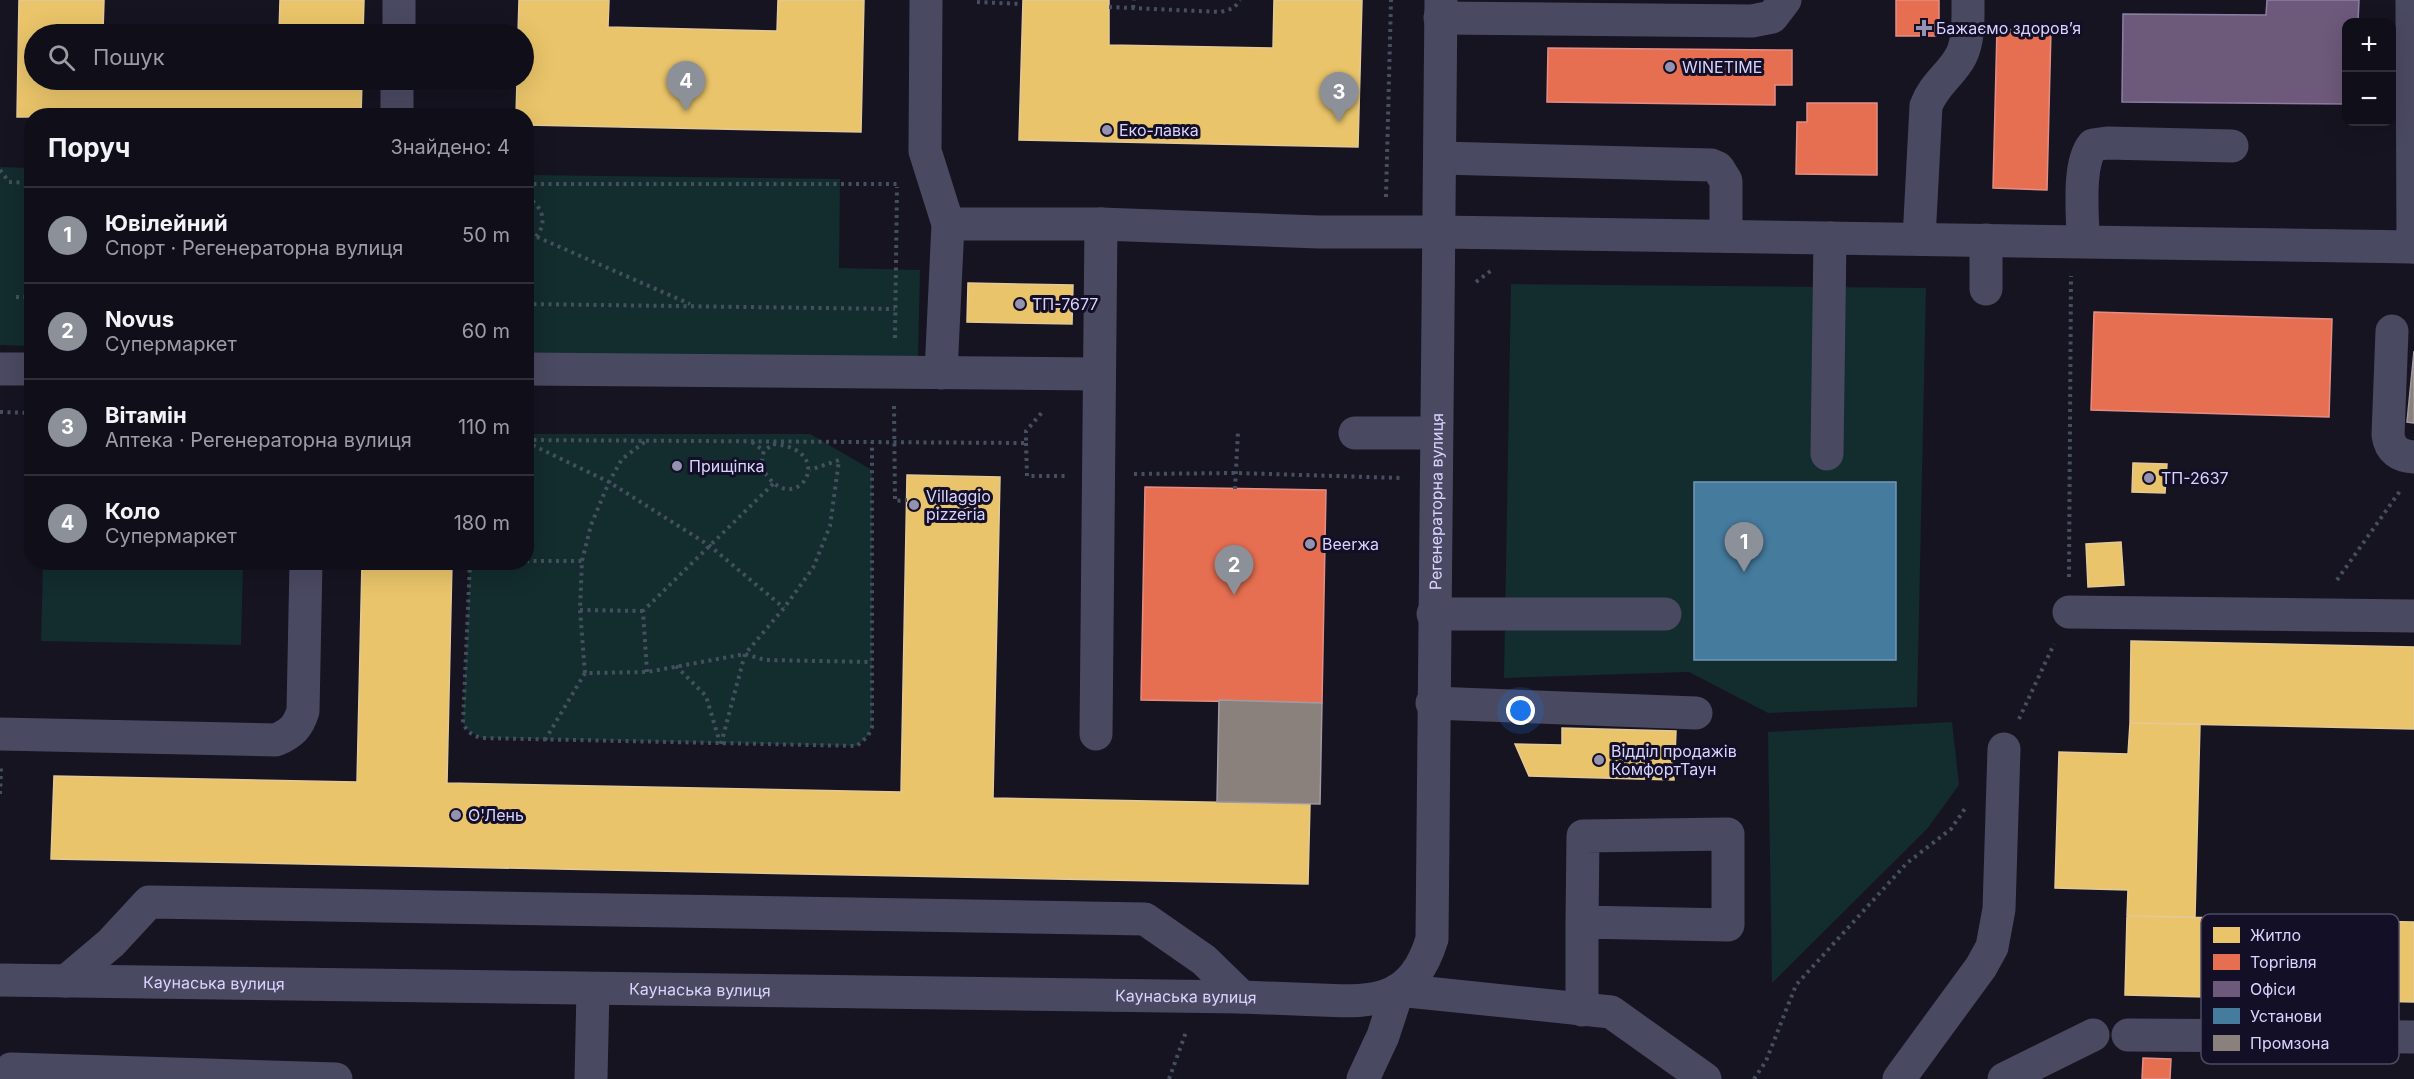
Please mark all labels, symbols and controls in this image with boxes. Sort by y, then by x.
place label: Бажаємо здоровʼя [1936,18,2081,38]
map controls [2342,18,2396,126]
button: + [2342,18,2396,72]
marker: Бажаємо здоровʼя [1917,21,1931,35]
search box [24,24,534,90]
icon: search [45,41,78,74]
text: Пошук [93,44,165,70]
place label: WINETIME [1682,57,1762,77]
marker: WINETIME [1663,60,1677,74]
pin: 4 [666,62,706,111]
pin: 3 [1320,72,1358,122]
button: − [2342,72,2396,126]
place label: Еко-лавка [1119,120,1199,140]
marker: Еко-лавка [1100,123,1114,137]
text: Поруч [48,132,130,163]
text: Знайдено: 4 [390,135,510,159]
text: Ювілейний [105,210,228,236]
text: 1 [63,223,72,247]
text: 50 m [462,223,510,247]
text: Спорт · Регенераторна вулиця [105,236,403,260]
place label: ТП-7677 [1032,294,1098,314]
marker: ТП-7677 [1013,297,1027,311]
text: Novus [105,306,174,332]
text: 2 [61,319,74,343]
text: 60 m [462,319,510,343]
text: Супермаркет [105,332,237,356]
text: Вітамін [105,402,187,428]
street label: Регенераторна вулиця [1425,413,1447,590]
text: 3 [61,415,74,439]
text: 110 m [458,415,510,439]
text: Аптека · Регенераторна вулиця [105,428,412,452]
place label: Прищіпка [689,456,764,476]
marker: Прищіпка [670,459,684,473]
place label: ТП-2637 [2161,468,2229,488]
marker: ТП-2637 [2142,471,2156,485]
place label: Villaggio pizzeria [926,486,991,524]
text: Коло [105,498,160,524]
marker: Villaggio pizzeria [907,498,921,512]
text: 4 [61,511,74,535]
text: 180 m [454,511,510,535]
pin: 1 [1724,522,1764,572]
text: Супермаркет [105,524,237,548]
place label: Beerжа [1322,534,1379,554]
marker: Beerжа [1303,537,1317,551]
pin: 2 [1214,546,1254,595]
your location [1506,696,1535,725]
place label: Відділ продажів КомфортТаун [1611,741,1737,779]
marker: Відділ продажів КомфортТаун [1592,753,1606,767]
place label: О'Лень [468,805,524,825]
marker: О'Лень [449,808,463,822]
legend [2201,914,2399,1064]
text: Житло [2250,925,2301,945]
text: Торгівля [2250,952,2317,972]
street label: Каунаська вулиця [143,972,285,994]
street label: Каунаська вулиця [629,979,771,1001]
text: Офіси [2250,979,2296,999]
street label: Каунаська вулиця [1115,985,1257,1008]
text: Установи [2250,1006,2322,1026]
text: Промзона [2250,1033,2330,1053]

